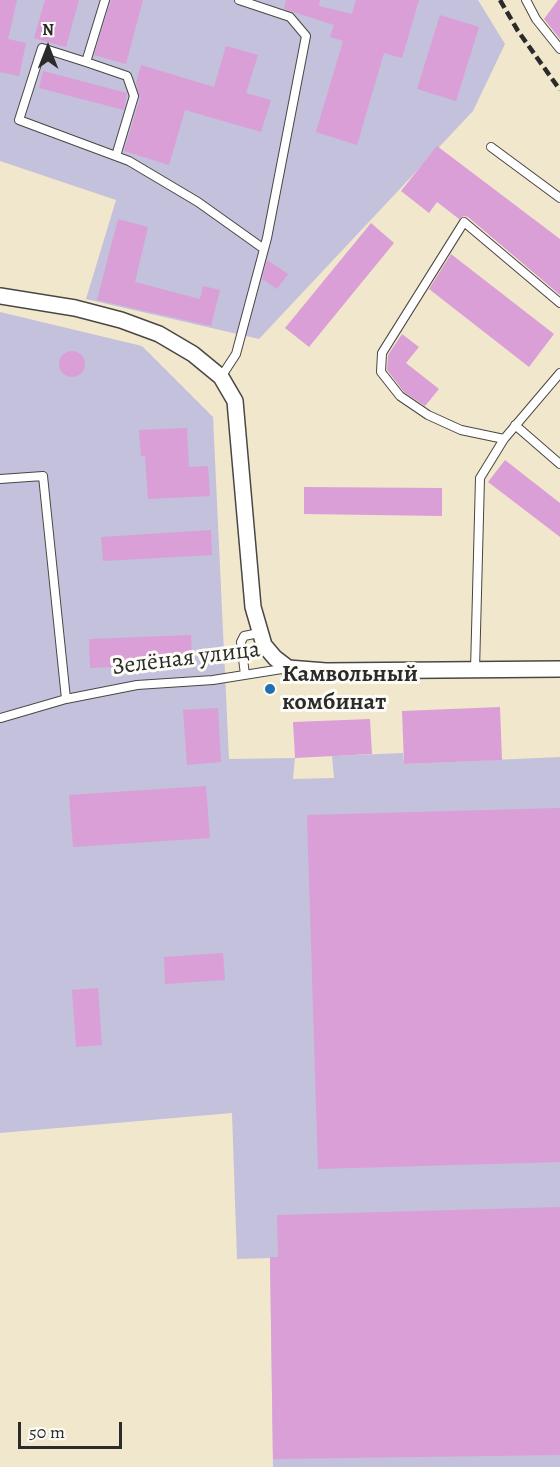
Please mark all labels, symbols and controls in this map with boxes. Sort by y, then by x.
north arrow [18,18,78,78]
text: N [42,19,54,41]
street label: Зелёная улица [110,636,262,682]
place label: Камвольный комбинат [282,661,418,717]
marker: Камвольный комбинат [263,682,277,696]
scale bar [21,1410,124,1448]
text: 50 m [29,1420,65,1444]

